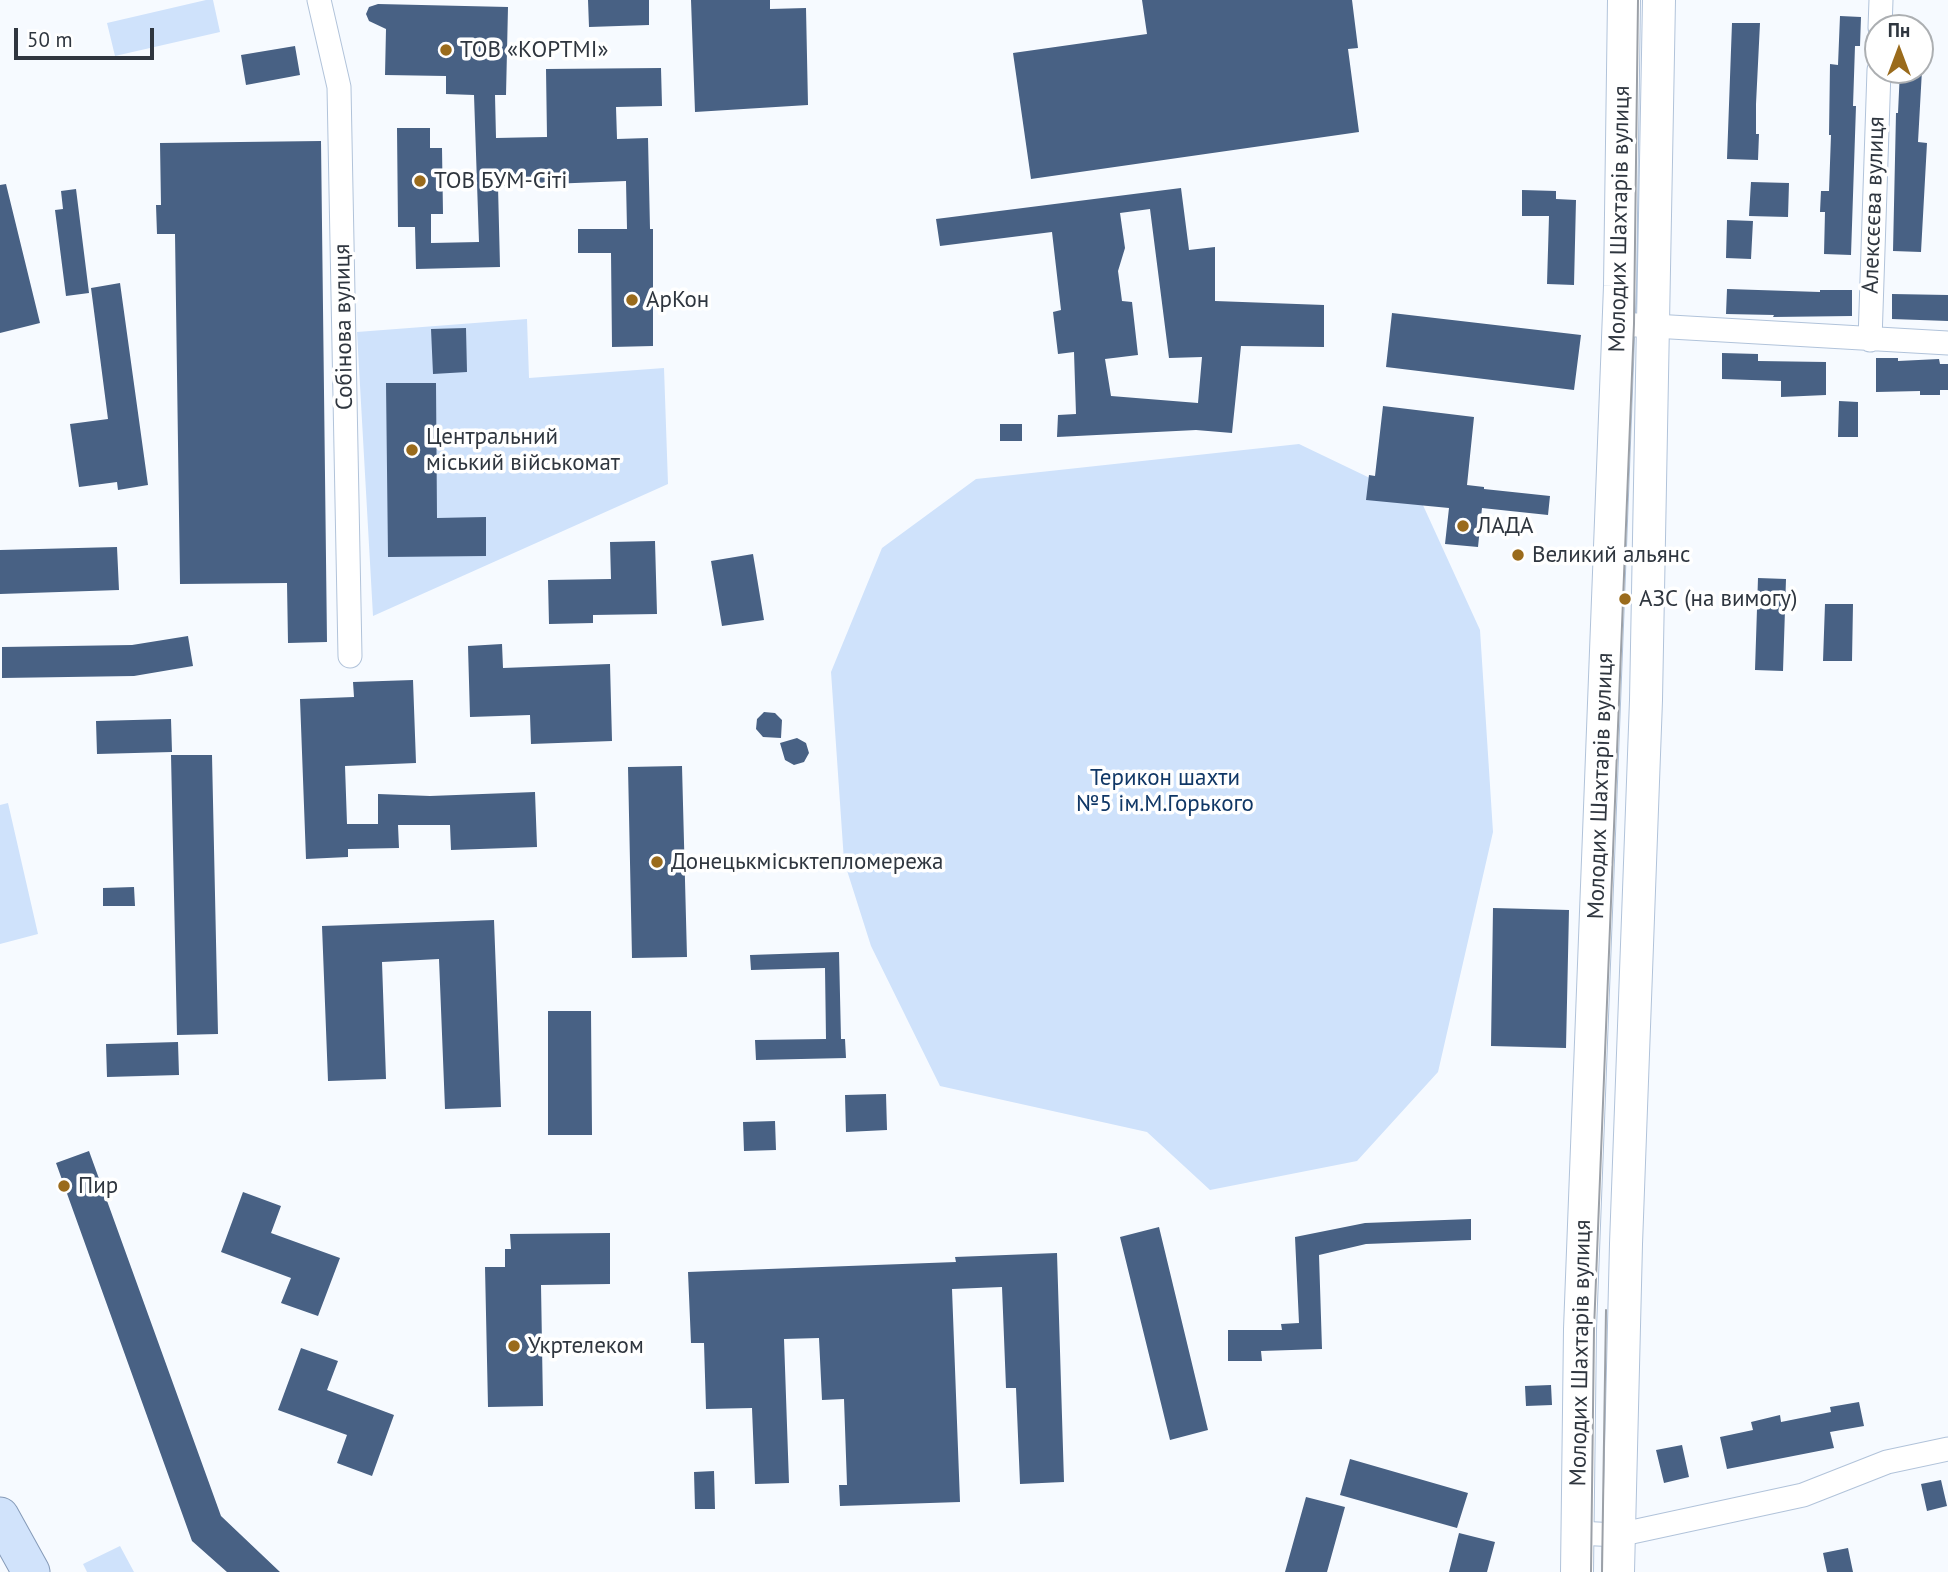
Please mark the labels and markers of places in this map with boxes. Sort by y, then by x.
place label: ТОВ «КОРТМІ» [460,36,608,64]
marker: ТОВ «КОРТМІ» [438,42,454,58]
place label: ТОВ БУМ-Сіті [434,167,567,195]
marker: ТОВ БУМ-Сіті [412,173,428,189]
place label: АрКон [646,286,709,314]
marker: АрКон [624,292,640,308]
place label: Центральний міський військомат [426,423,620,477]
marker: Центральний міський військомат [404,442,420,458]
place label: ЛАДА [1477,512,1534,540]
marker: ЛАДА [1455,518,1471,534]
place label: Великий альянс [1532,541,1690,569]
marker: Великий альянс [1510,547,1526,563]
place label: АЗС (на вимогу) [1639,585,1797,613]
marker: АЗС (на вимогу) [1617,591,1633,607]
place label: Донецькміськтепломережа [671,848,943,876]
marker: Донецькміськтепломережа [649,854,665,870]
place label: Пир [78,1172,118,1200]
marker: Пир [56,1178,72,1194]
place label: Укртелеком [528,1332,644,1360]
marker: Укртелеком [506,1338,522,1354]

